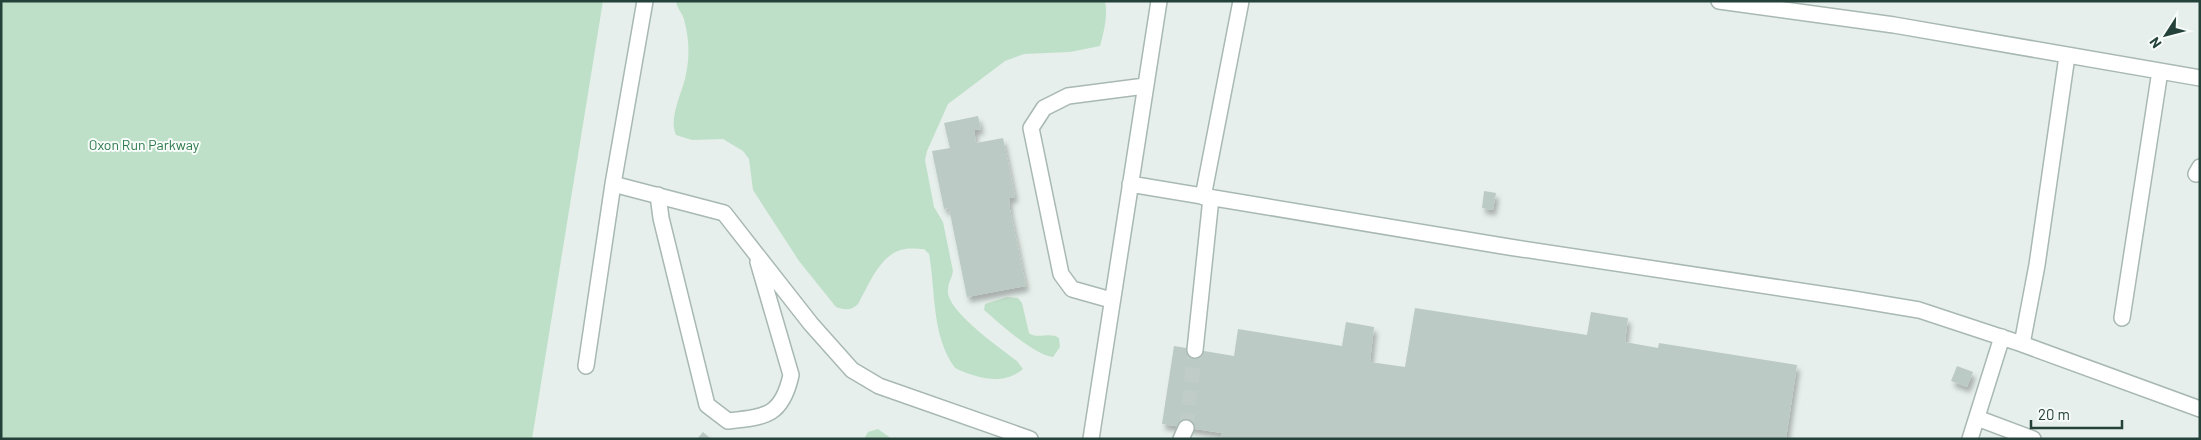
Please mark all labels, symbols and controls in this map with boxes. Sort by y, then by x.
north arrow [2141,10,2191,60]
text: N [2145,34,2165,52]
park label: Oxon Run Parkway [89,136,200,153]
scale bar [2031,398,2122,430]
text: 20 m [2038,405,2070,423]

